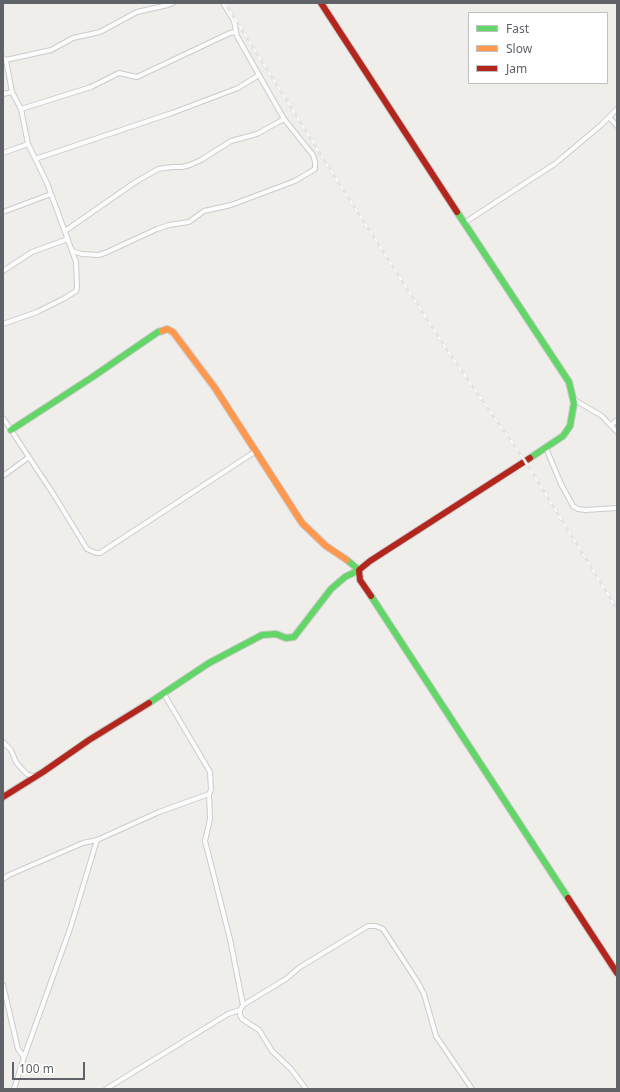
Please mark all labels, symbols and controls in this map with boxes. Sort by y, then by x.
legend [468,12,608,84]
text: Fast [506,20,529,37]
text: Slow [506,40,532,57]
text: Jam [506,60,527,77]
scale bar [14,1054,87,1080]
text: 100 m [19,1060,54,1077]

